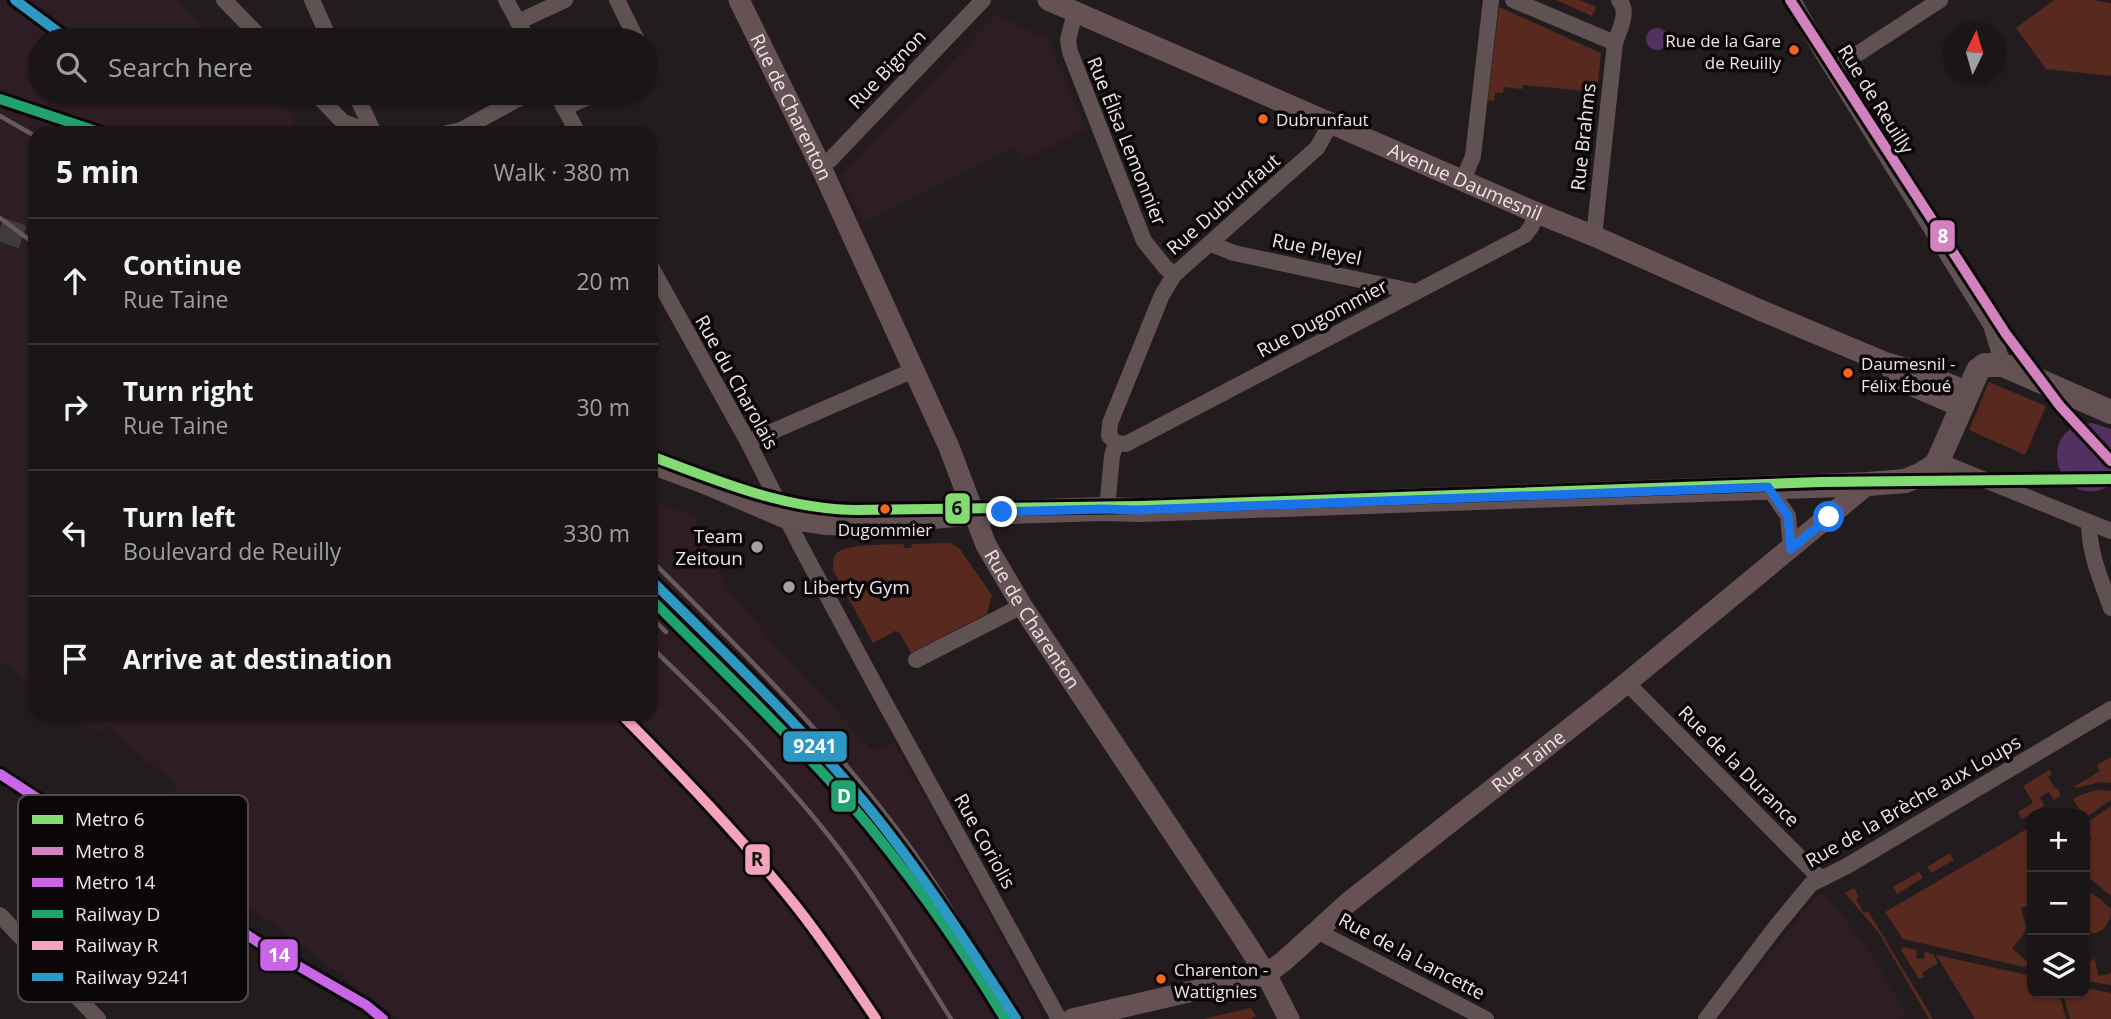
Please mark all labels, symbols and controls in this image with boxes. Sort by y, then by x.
north arrow [1943,21,2006,84]
street label: Rue Bignon [843,24,931,114]
search box [28,28,658,105]
street label: Rue de Charenton [744,29,838,184]
place label: Rue de la Gare de Reuilly [1665,29,1781,74]
street label: Rue de Reuilly [1832,39,1920,159]
marker: Rue de la Gare de Reuilly [1787,43,1801,57]
icon: search [52,48,90,86]
text: Search here [108,49,253,85]
street label: Rue Élisa Lemonnier [1081,53,1173,229]
street label: Rue Brahms [1564,82,1602,192]
place label: Dubrunfaut [1276,108,1369,131]
marker: Dubrunfaut [1256,112,1270,126]
street label: Avenue Daumesnil [1384,137,1546,227]
street label: Rue Dubrunfaut [1161,147,1285,261]
text: 5 min [56,151,139,192]
text: Walk · 380 m [493,156,630,188]
line badge: 8 [1929,219,1956,253]
text: 8 [1938,223,1949,249]
street label: Rue Pleyel [1270,227,1364,271]
text: Continue [123,247,242,283]
icon: ahead [56,262,94,300]
text: 20 m [576,265,630,297]
street label: Rue Dugommier [1252,272,1392,363]
text: Rue Taine [123,283,228,315]
street label: Rue du Charolais [689,310,785,454]
place label: Daumesnil - Félix Éboué [1861,352,1956,397]
marker: Daumesnil - Félix Éboué [1841,366,1855,380]
text: Turn right [123,373,254,409]
icon: right [56,388,94,426]
text: 30 m [576,391,630,423]
text: Rue Taine [123,409,228,441]
line badge: 6 [944,492,971,525]
text: 6 [952,495,963,521]
route end [986,496,1017,527]
text: Turn left [123,499,235,535]
route start [1813,501,1844,532]
marker: Dugommier [878,502,892,516]
icon: left [56,514,94,552]
text: 330 m [563,517,630,549]
place label: Dugommier [838,518,932,541]
place label: Team Zeitoun [675,523,743,571]
text: Boulevard de Reuilly [123,535,341,567]
marker: Team Zeitoun [749,539,765,555]
street label: Rue de Charenton [978,545,1086,694]
place label: Liberty Gym [803,574,910,600]
marker: Liberty Gym [781,579,797,595]
icon: arrive [56,640,94,678]
text: Arrive at destination [123,641,392,677]
street label: Rue de la Durance [1673,700,1805,832]
street label: Rue Taine [1486,724,1570,798]
street label: Rue de la Brèche aux Loups [1801,729,2025,873]
line badge: 9241 [782,730,848,763]
text: 9241 [793,733,837,759]
line badge: D [830,779,857,813]
text: D [837,783,851,809]
street label: Rue Coriolis [948,789,1022,893]
legend [18,795,248,1002]
text: Metro 6 [75,806,145,832]
map controls [2027,809,2090,998]
button: + [2027,809,2090,872]
text: Metro 8 [75,838,145,864]
line badge: R [744,843,771,876]
text: R [751,846,764,872]
text: Metro 14 [75,869,156,895]
button: − [2027,872,2090,935]
text: Railway D [75,901,160,927]
street label: Rue de la Lancette [1334,906,1490,1006]
text: Railway R [75,932,159,958]
button: layers [2027,935,2090,998]
line badge: 14 [259,938,299,972]
text: 14 [268,942,290,968]
place label: Charenton - Wattignies [1174,958,1268,1003]
text: Railway 9241 [75,964,190,990]
marker: Charenton - Wattignies [1154,972,1168,986]

